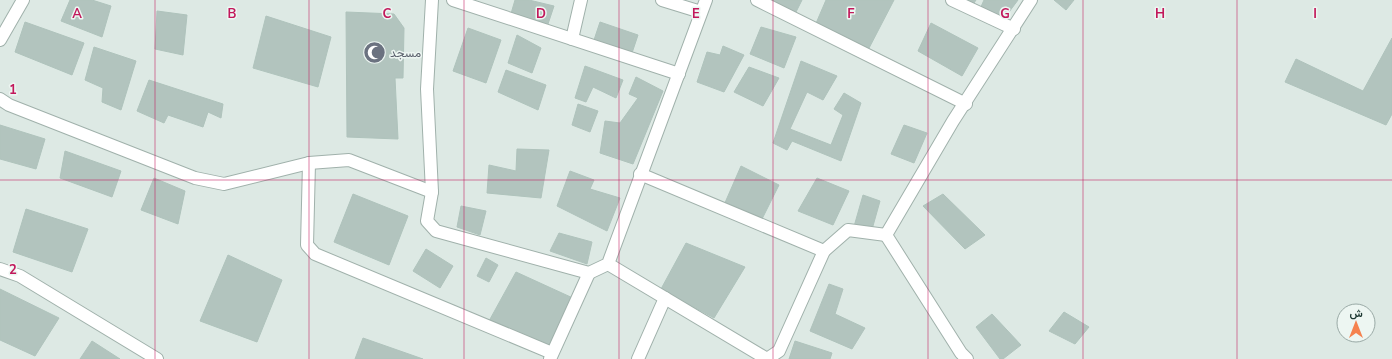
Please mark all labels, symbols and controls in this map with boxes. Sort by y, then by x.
text: A [72,5,82,23]
text: B [228,5,237,23]
text: C [383,5,392,23]
text: D [536,5,546,23]
text: E [692,5,700,23]
text: F [847,5,855,23]
text: G [1000,5,1010,23]
text: H [1155,5,1165,23]
text: I [1313,5,1317,23]
mosque icon: مسجد [362,40,388,66]
place label: مسجد [390,45,421,61]
text: 1 [9,81,17,99]
text: 2 [9,261,17,279]
north arrow [1336,303,1376,343]
text: ش [1349,306,1363,321]

